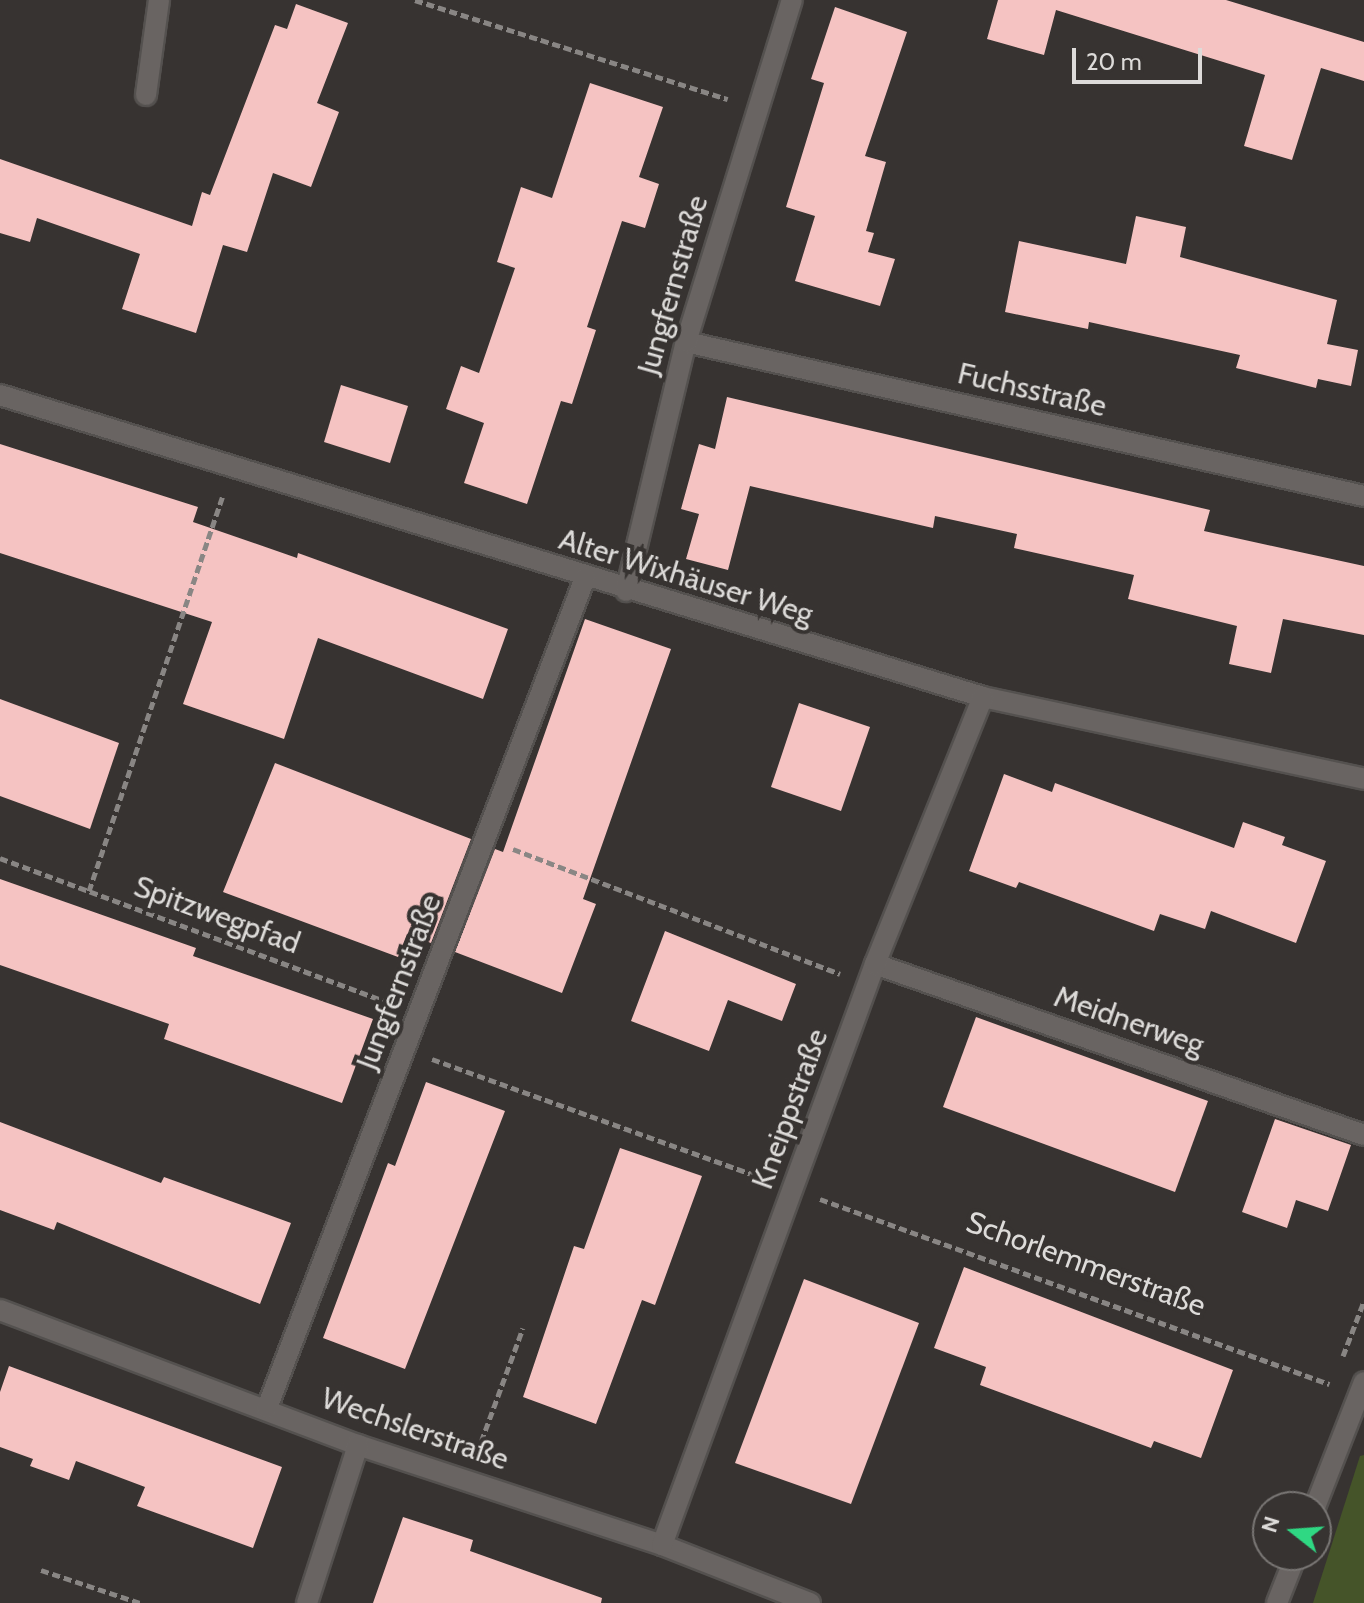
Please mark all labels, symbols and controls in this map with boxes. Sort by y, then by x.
scale bar [1076,32,1206,82]
text: 20 m [1086,47,1142,76]
street label: Jungfernstraße [630,191,716,379]
street label: Fuchsstraße [954,355,1110,425]
street label: Alter Wixhäuser Weg [555,521,817,633]
street label: Spitzwegpfad [129,868,305,962]
street label: Jungfernstraße [349,889,449,1075]
street label: Meidnerweg [1049,979,1209,1063]
street label: Kneippstraße [744,1024,836,1194]
street label: Schorlemmerstraße [962,1204,1210,1324]
street label: Wechslerstraße [317,1380,513,1478]
north arrow [1252,1491,1332,1571]
text: N [1255,1513,1286,1536]

